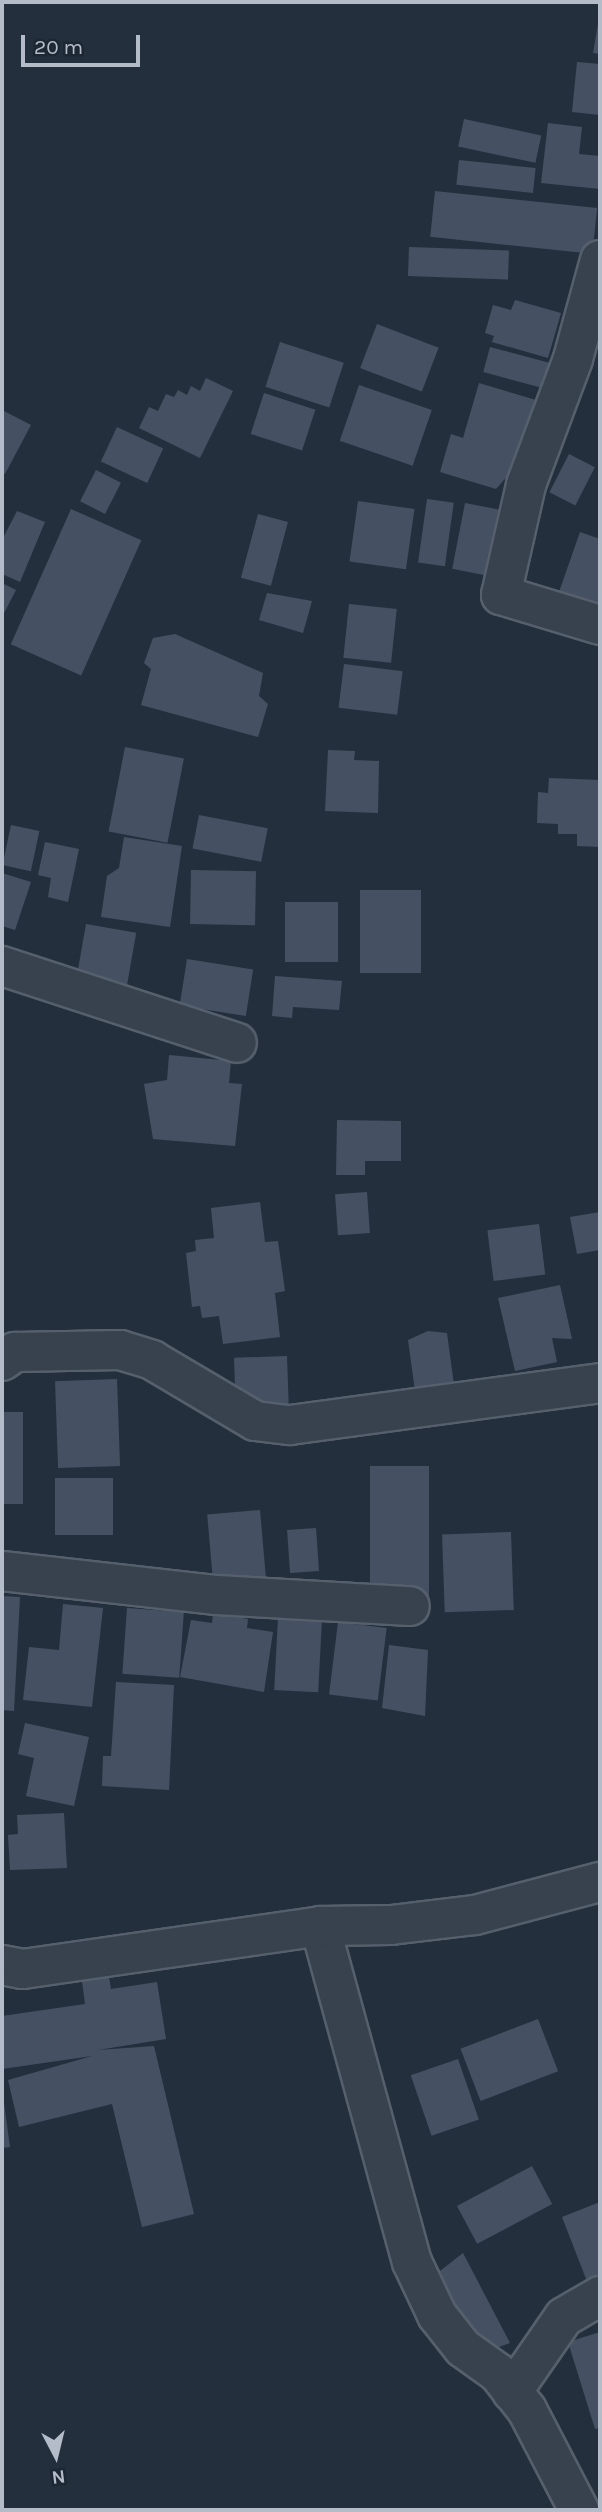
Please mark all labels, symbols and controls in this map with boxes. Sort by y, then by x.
scale bar [24,21,144,65]
text: 20 m [34,35,83,59]
north arrow [21,2421,91,2491]
text: N [50,2465,67,2489]

